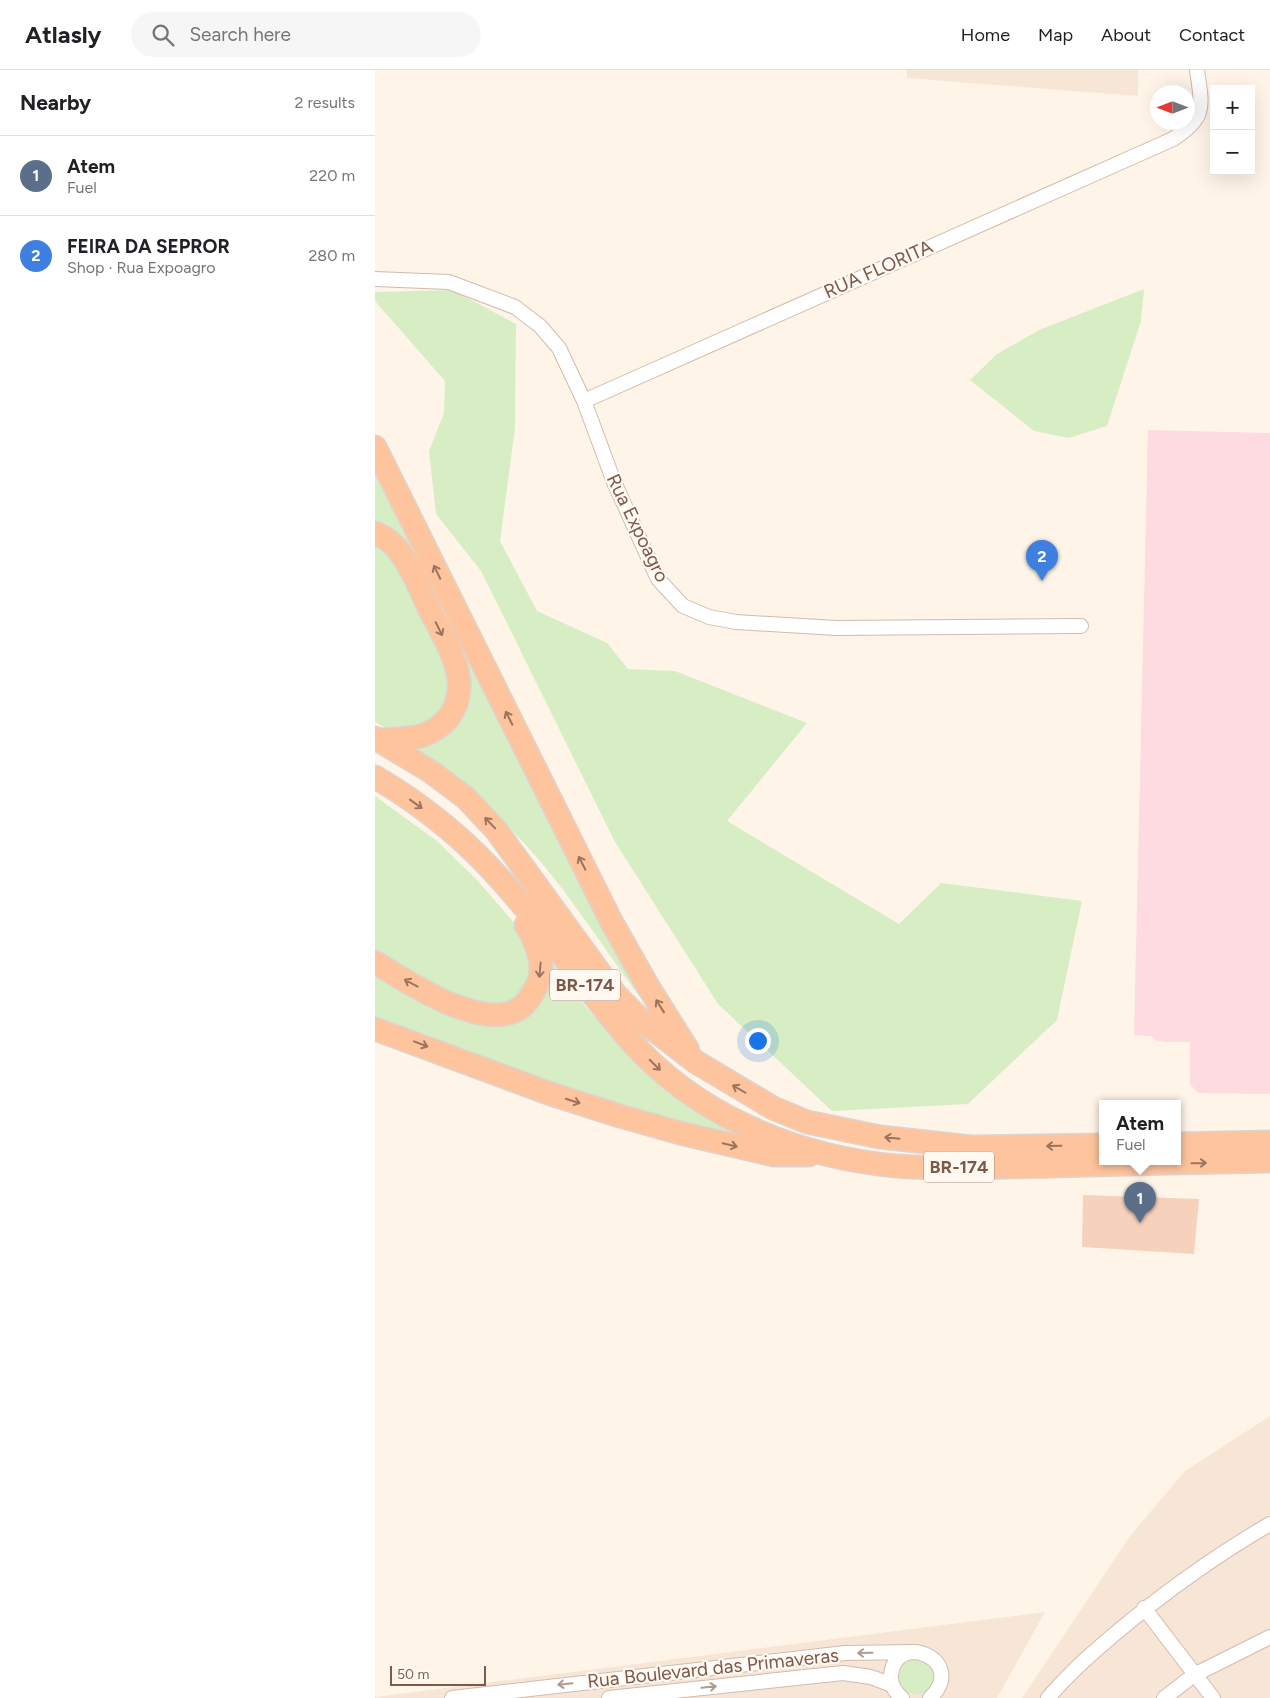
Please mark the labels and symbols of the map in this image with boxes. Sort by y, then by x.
north arrow [1150,85,1195,130]
street label: RUA FLORITA [820,235,936,303]
street label: Rua Expoagro [602,470,674,586]
pin: 2 [1026,540,1058,581]
one-way arrow [432,565,442,580]
one-way arrow [435,621,444,636]
one-way arrow [504,711,514,726]
one-way arrow [409,799,423,809]
one-way arrow [484,817,496,830]
one-way arrow [577,856,586,871]
one-way arrow [535,961,545,977]
road number: BR-174 [550,970,620,1000]
one-way arrow [404,978,419,988]
one-way arrow [655,999,665,1013]
your location [745,1028,771,1054]
one-way arrow [413,1040,428,1049]
one-way arrow [649,1059,661,1071]
one-way arrow [732,1083,746,1093]
one-way arrow [565,1097,581,1106]
one-way arrow [884,1133,900,1143]
one-way arrow [721,1141,737,1150]
one-way arrow [1046,1141,1062,1151]
road number: BR-174 [924,1152,994,1182]
one-way arrow [1190,1158,1206,1167]
pin: 1 [1124,1182,1156,1223]
street label: Rua Boulevard das Primaveras [586,1643,840,1693]
one-way arrow [858,1648,874,1657]
scale bar [390,1663,486,1686]
one-way arrow [557,1679,573,1688]
one-way arrow [701,1682,717,1692]

